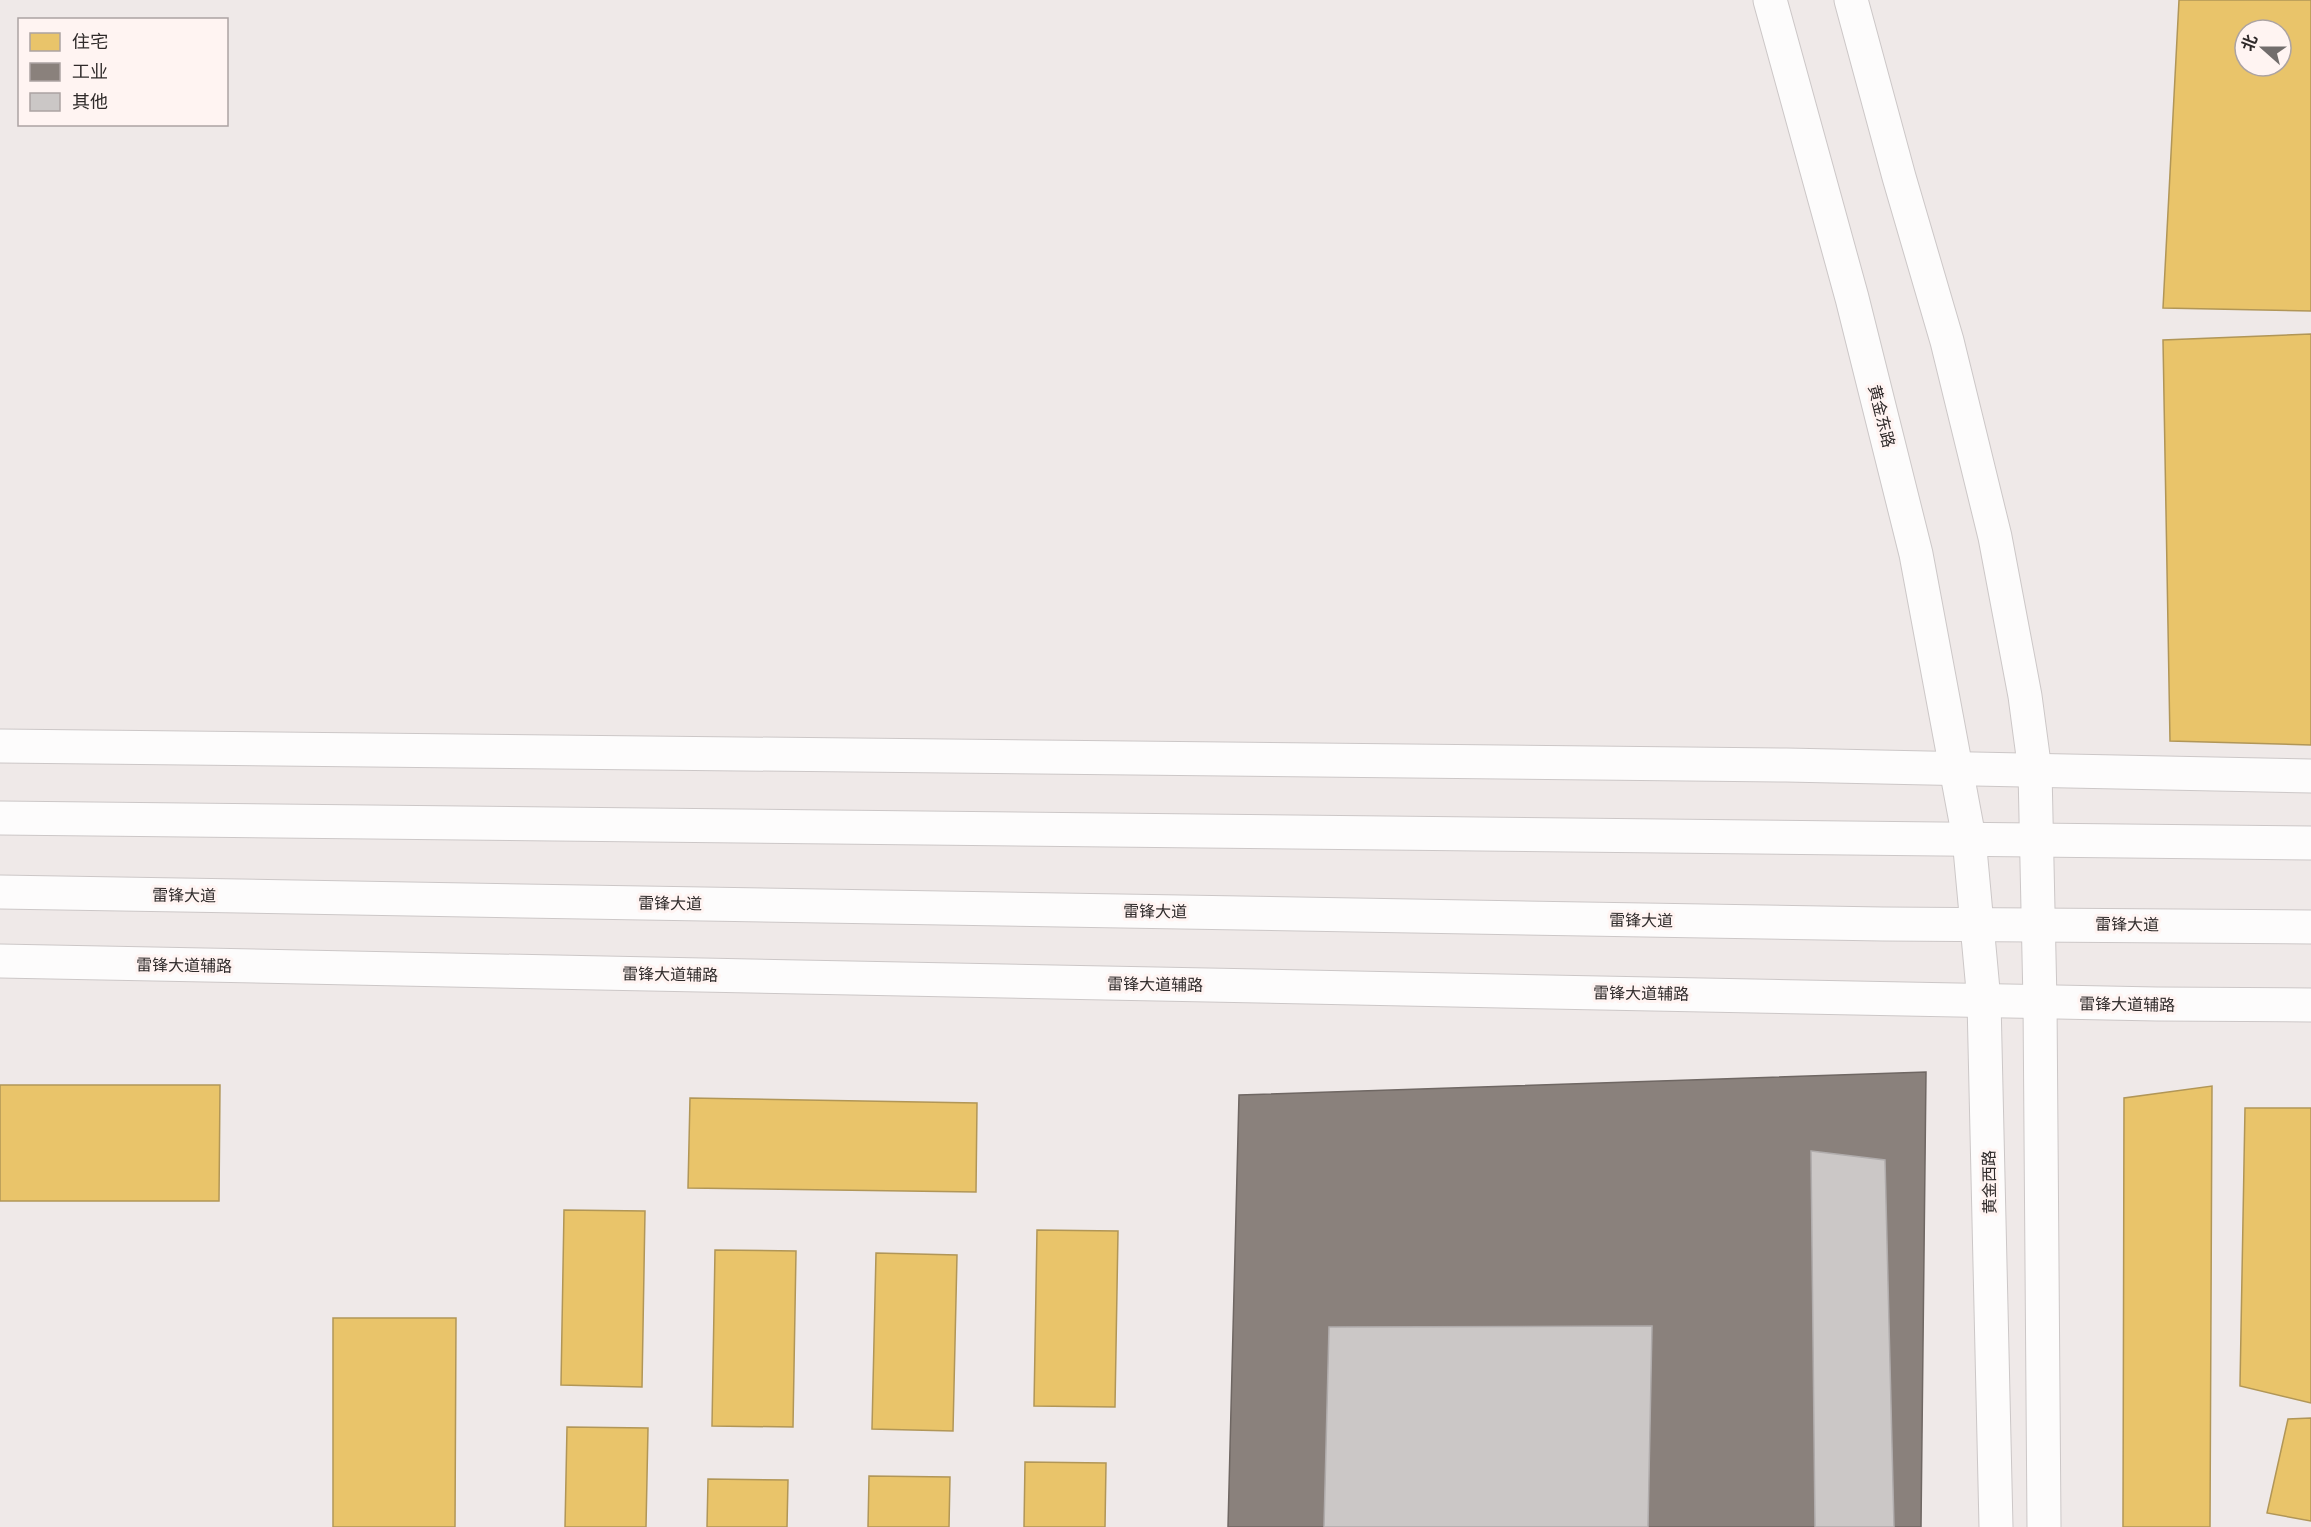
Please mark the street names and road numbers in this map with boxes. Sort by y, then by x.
street label: 黄金东路 [1863,382,1901,450]
street label: 雷锋大道 [152,882,216,908]
street label: 雷锋大道 [638,890,702,916]
street label: 雷锋大道 [1123,898,1187,924]
street label: 雷锋大道 [1609,907,1673,933]
street label: 雷锋大道 [2095,911,2159,937]
street label: 雷锋大道辅路 [136,952,232,978]
street label: 雷锋大道辅路 [622,961,718,987]
street label: 雷锋大道辅路 [1107,971,1203,997]
street label: 雷锋大道辅路 [1593,980,1689,1006]
street label: 雷锋大道辅路 [2079,991,2175,1017]
street label: 黄金西路 [1976,1150,2002,1214]

